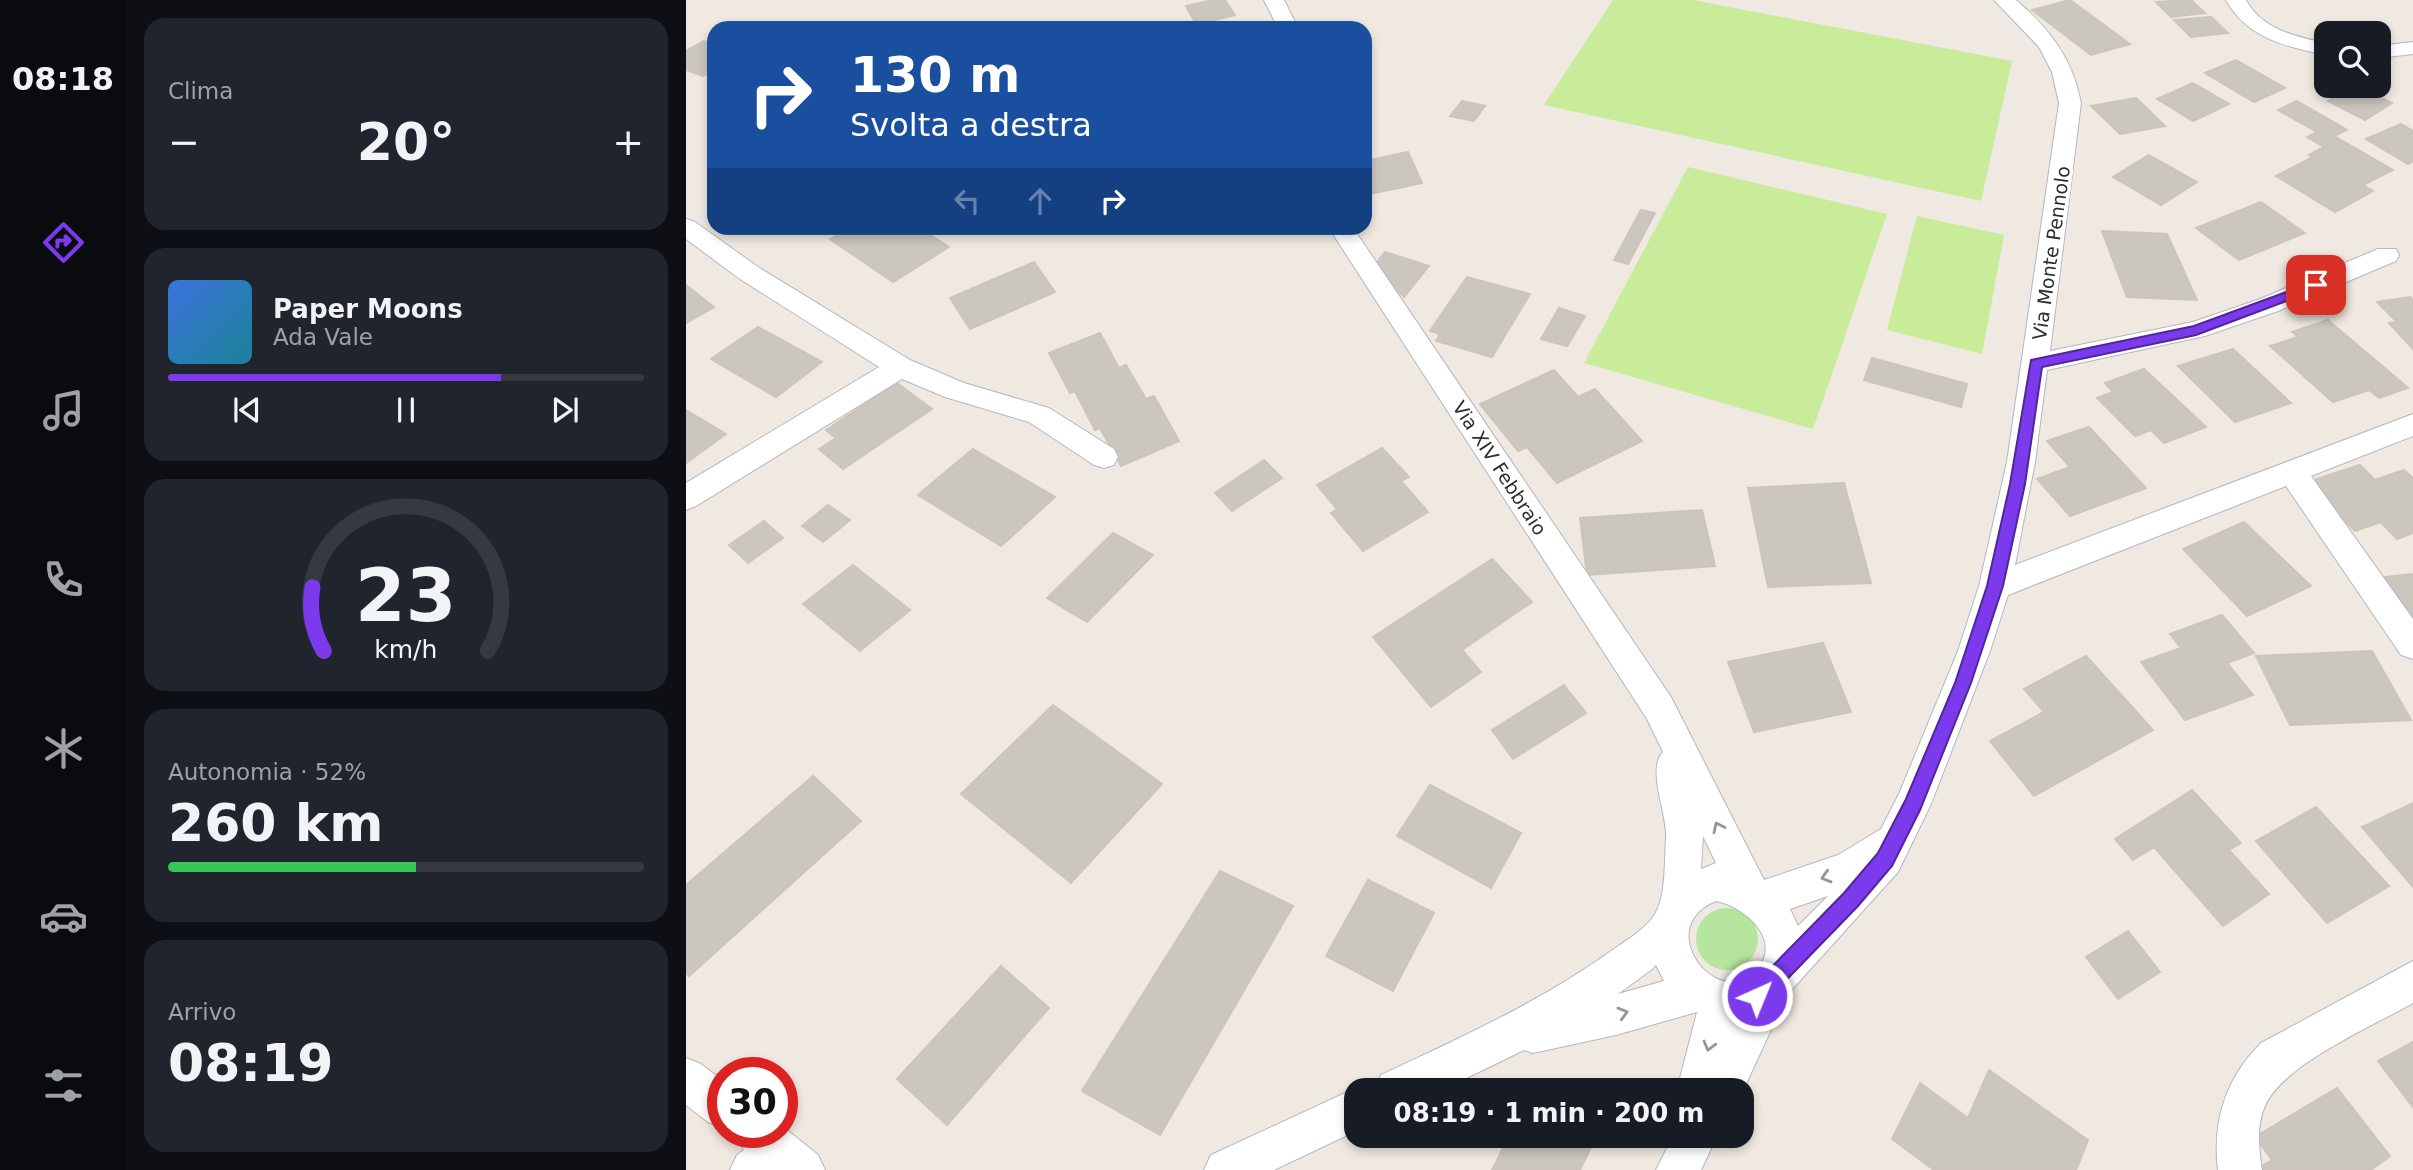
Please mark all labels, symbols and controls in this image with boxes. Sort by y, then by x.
map controls [2314,21,2391,98]
button: search [2314,21,2391,98]
text: 130 m [850,47,1020,104]
icon: right [735,49,826,140]
text: 08:18 [12,60,114,98]
text: Clima [168,78,233,104]
text: Svolta a destra [850,106,1092,144]
text: 20° [357,112,455,172]
text: − [168,120,200,164]
text: + [612,120,644,164]
street label: Via Monte Pennolo [2028,164,2074,342]
icon: left [948,182,986,220]
icon: ahead [1021,182,1059,220]
icon: right [1094,182,1132,220]
icon: directions [39,218,88,267]
pin [2286,255,2346,315]
icon: arrive [2297,266,2335,304]
text: Paper Moons [273,294,463,324]
text: Ada Vale [273,324,373,350]
icon: music [39,386,88,435]
icon: previous [228,391,266,429]
icon: pause [387,391,425,429]
icon: next [546,391,584,429]
street label: Via XIV Febbraio [1448,397,1552,539]
text: 23 [355,553,457,638]
icon: phone [39,555,88,604]
text: km/h [374,635,438,664]
icon: climate [39,724,88,773]
text: Autonomia · 52% [168,759,366,785]
text: 260 km [168,793,383,853]
one-way arrow [1713,822,1727,834]
one-way arrow [1820,869,1832,884]
icon: car [39,892,88,941]
position arrow [1720,959,1794,1033]
text: Arrivo [168,999,236,1025]
one-way arrow [1616,1007,1628,1021]
text: 08:19 [168,1033,334,1093]
one-way arrow [1703,1040,1718,1052]
speed limit sign: 30 [707,1057,798,1148]
icon: filters [39,1061,88,1110]
text: 08:19 · 1 min · 200 m [1394,1098,1704,1128]

